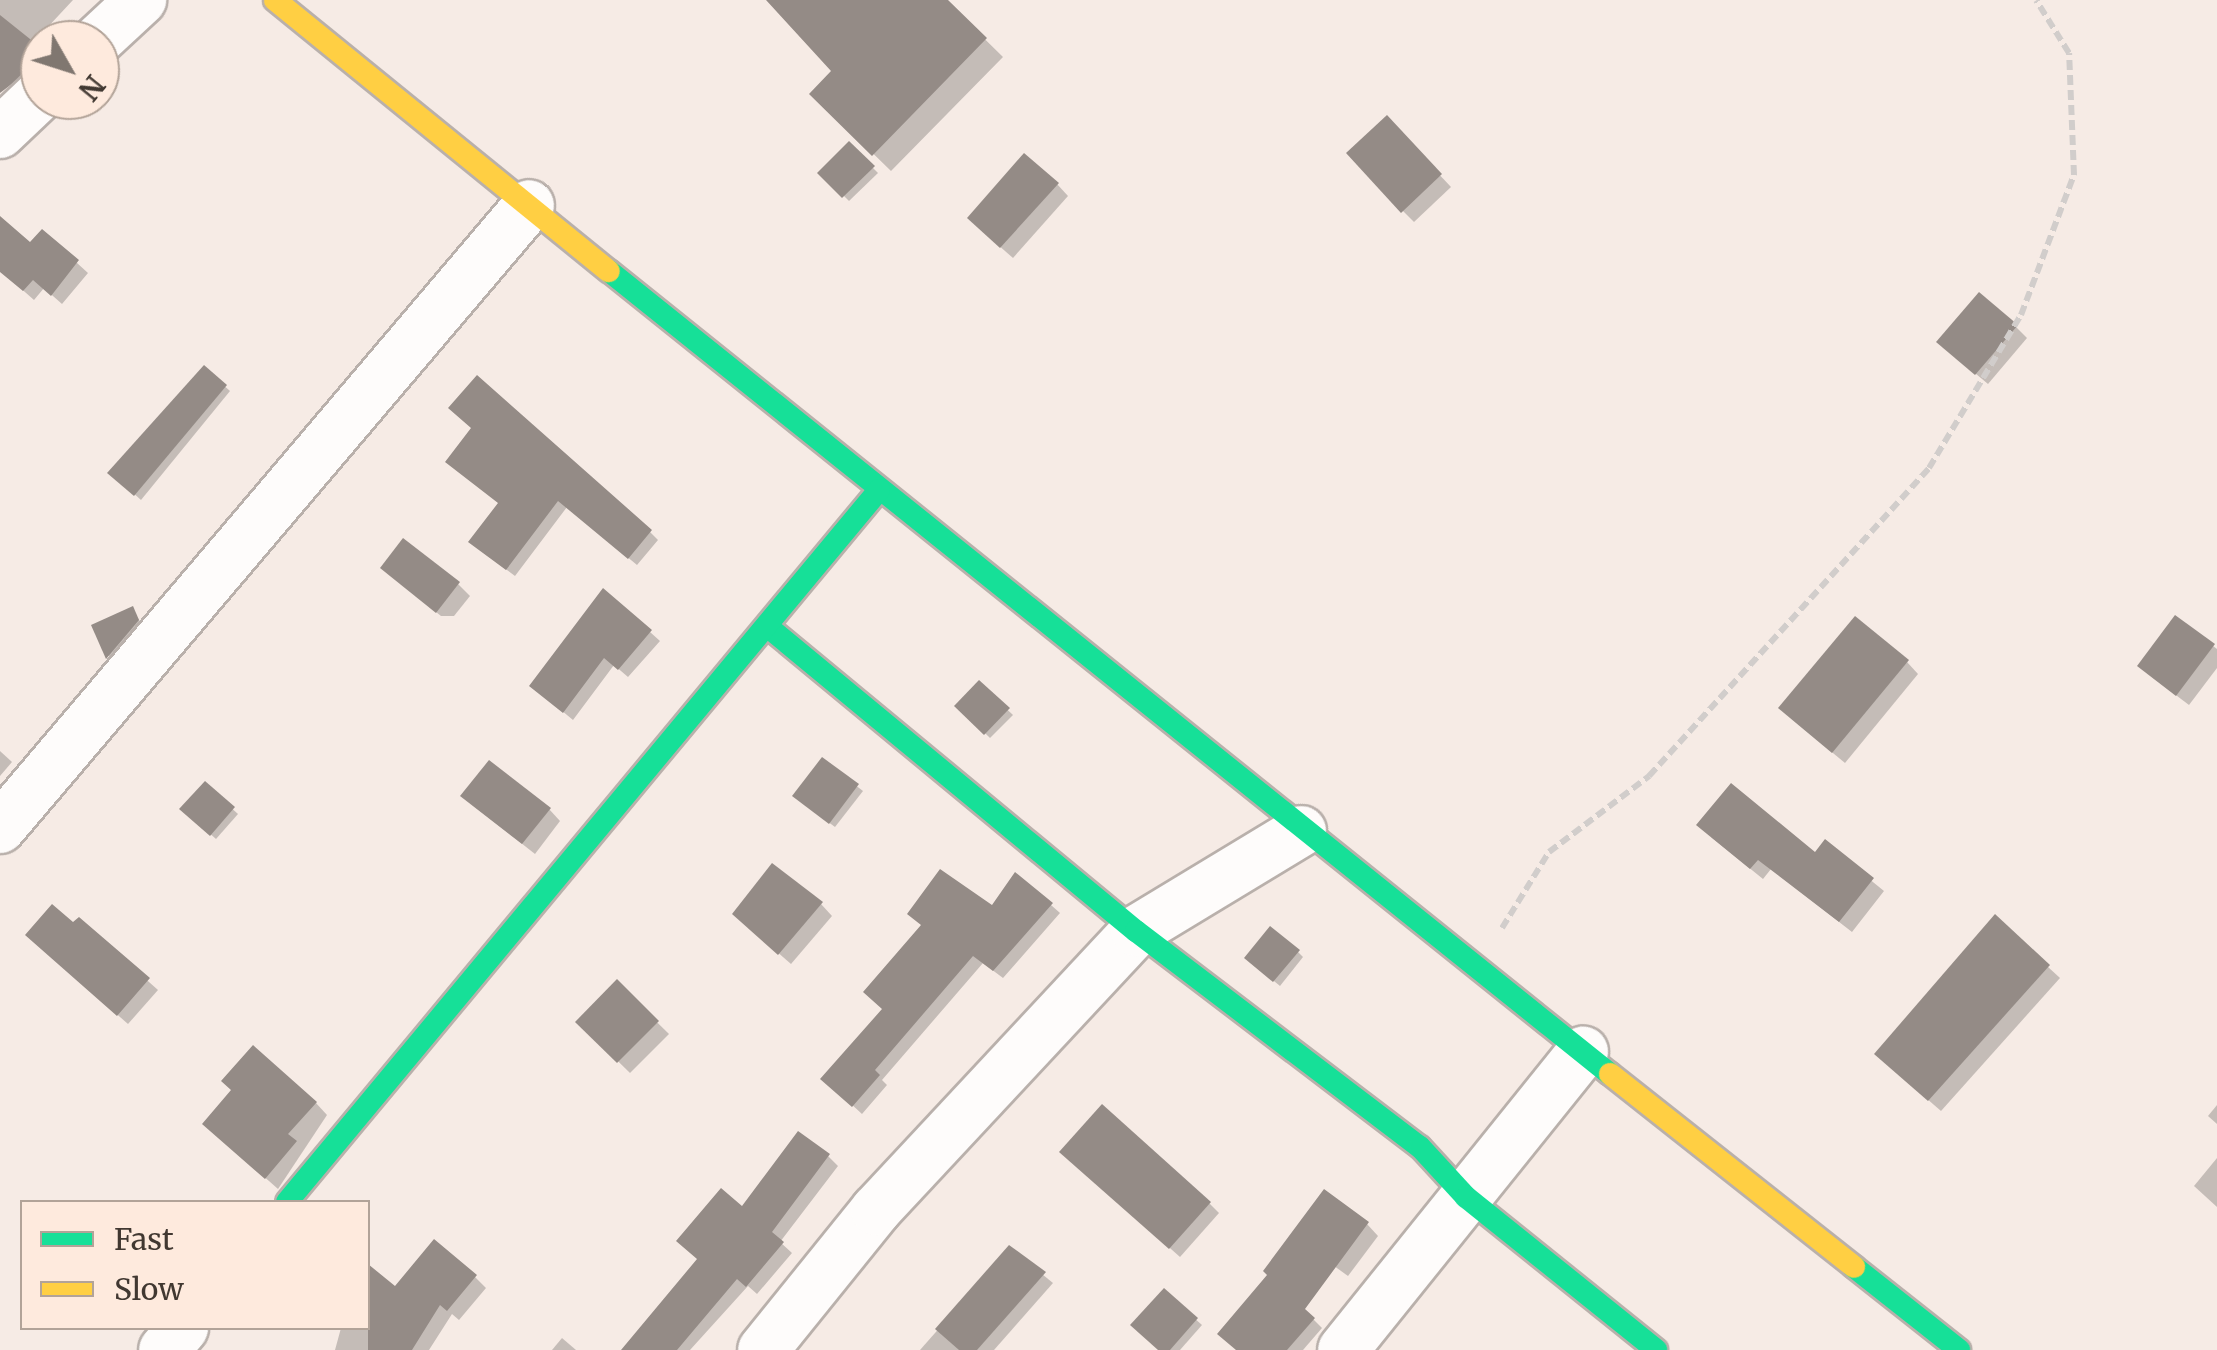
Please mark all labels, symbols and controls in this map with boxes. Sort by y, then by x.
north arrow [20,20,120,120]
text: N [71,68,113,108]
legend [20,1200,370,1330]
text: Fast [114,1220,174,1258]
text: Slow [114,1270,184,1308]

